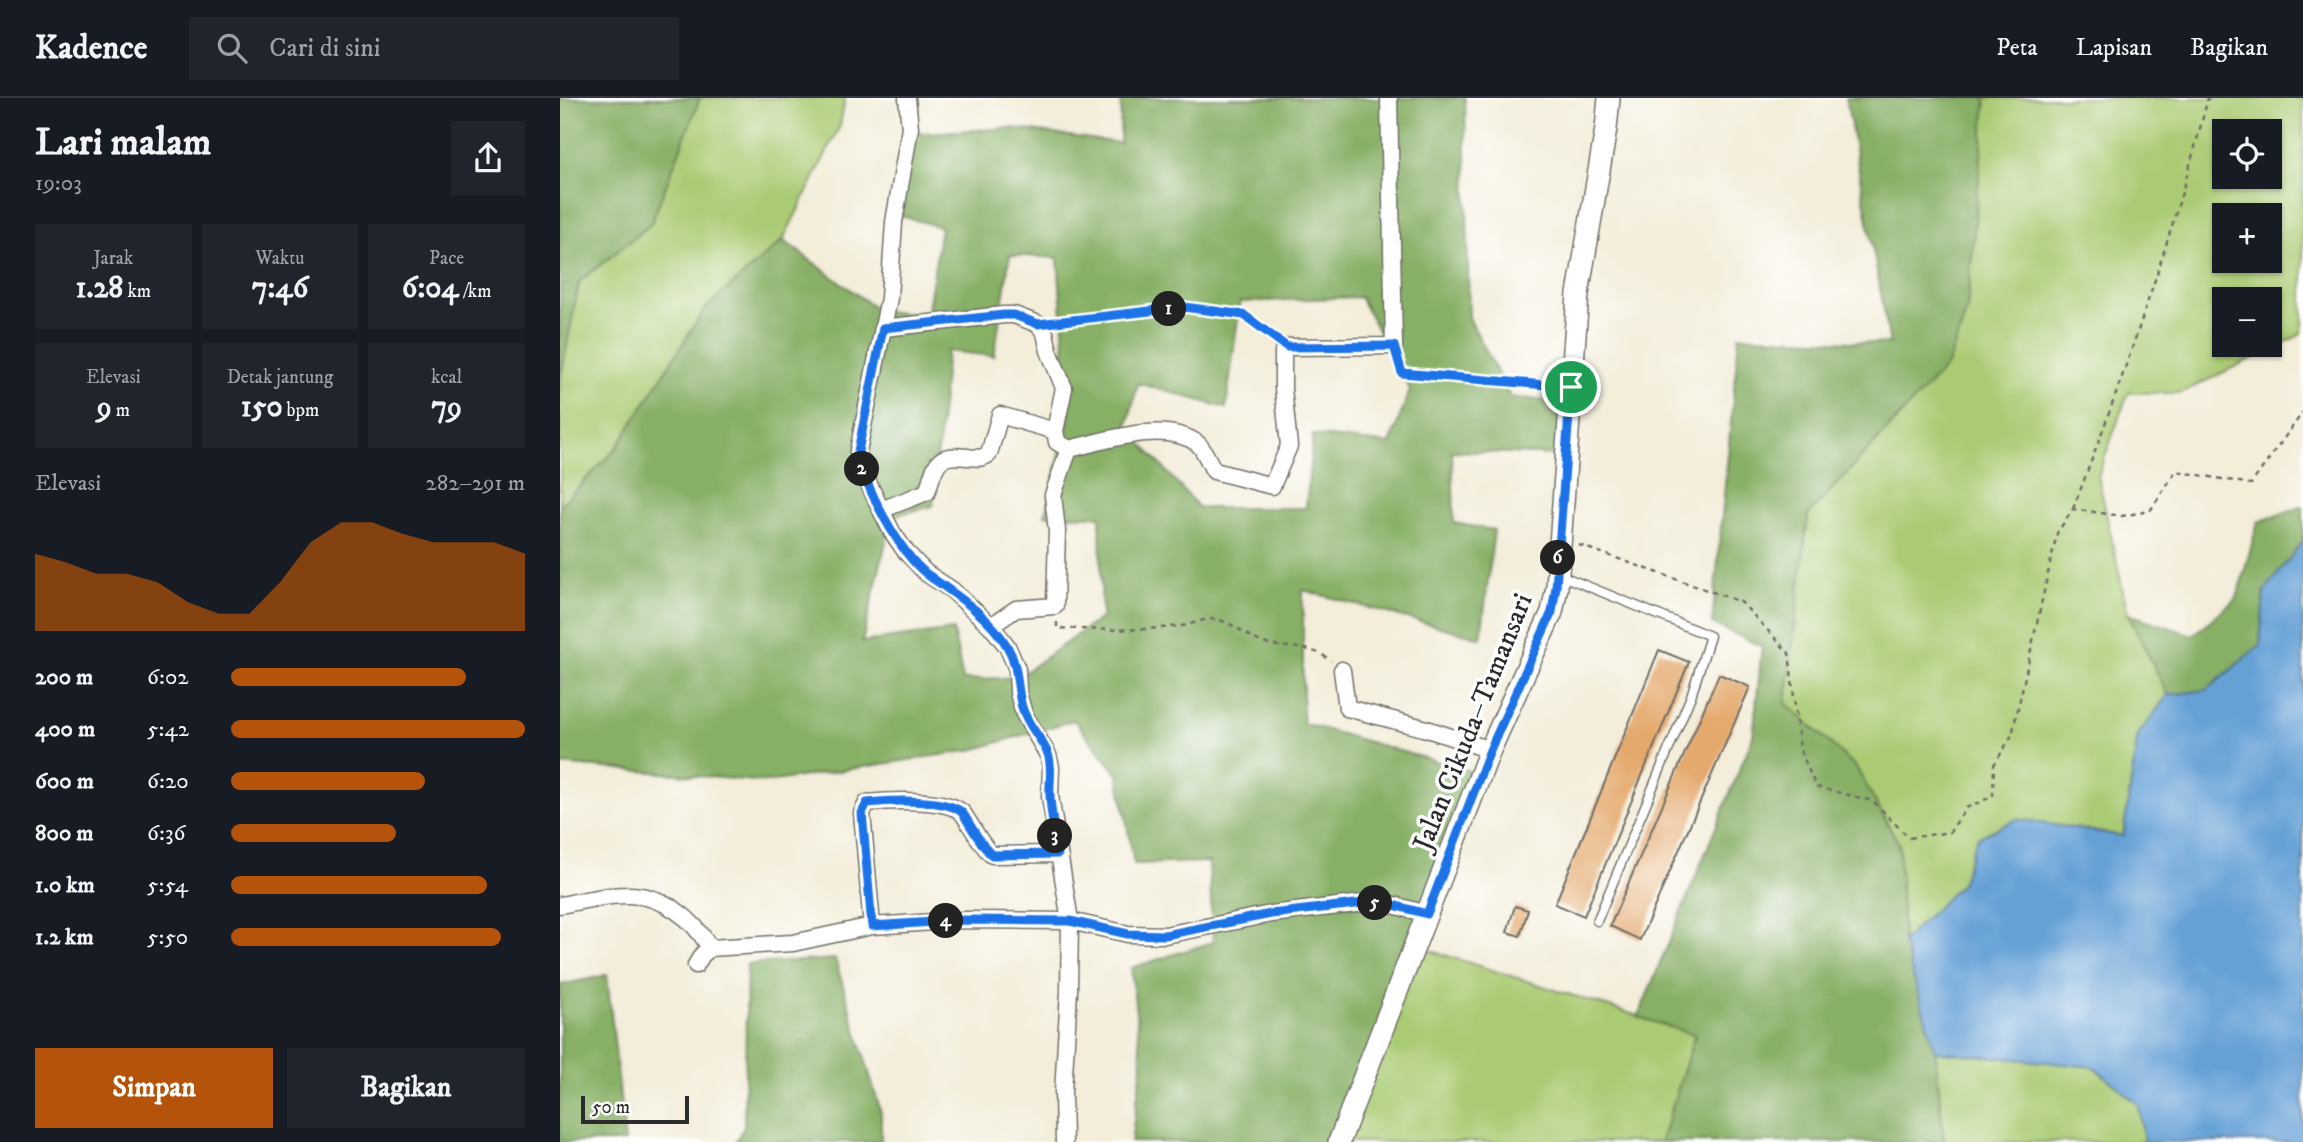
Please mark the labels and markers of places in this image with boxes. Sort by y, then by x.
pin: 1 [1152,292,1186,326]
pin [1541,357,1601,417]
pin: 2 [844,452,880,486]
pin: 6 [1541,540,1576,575]
pin: 3 [1037,818,1072,854]
pin: 5 [1358,886,1392,920]
pin: 4 [928,904,964,938]

